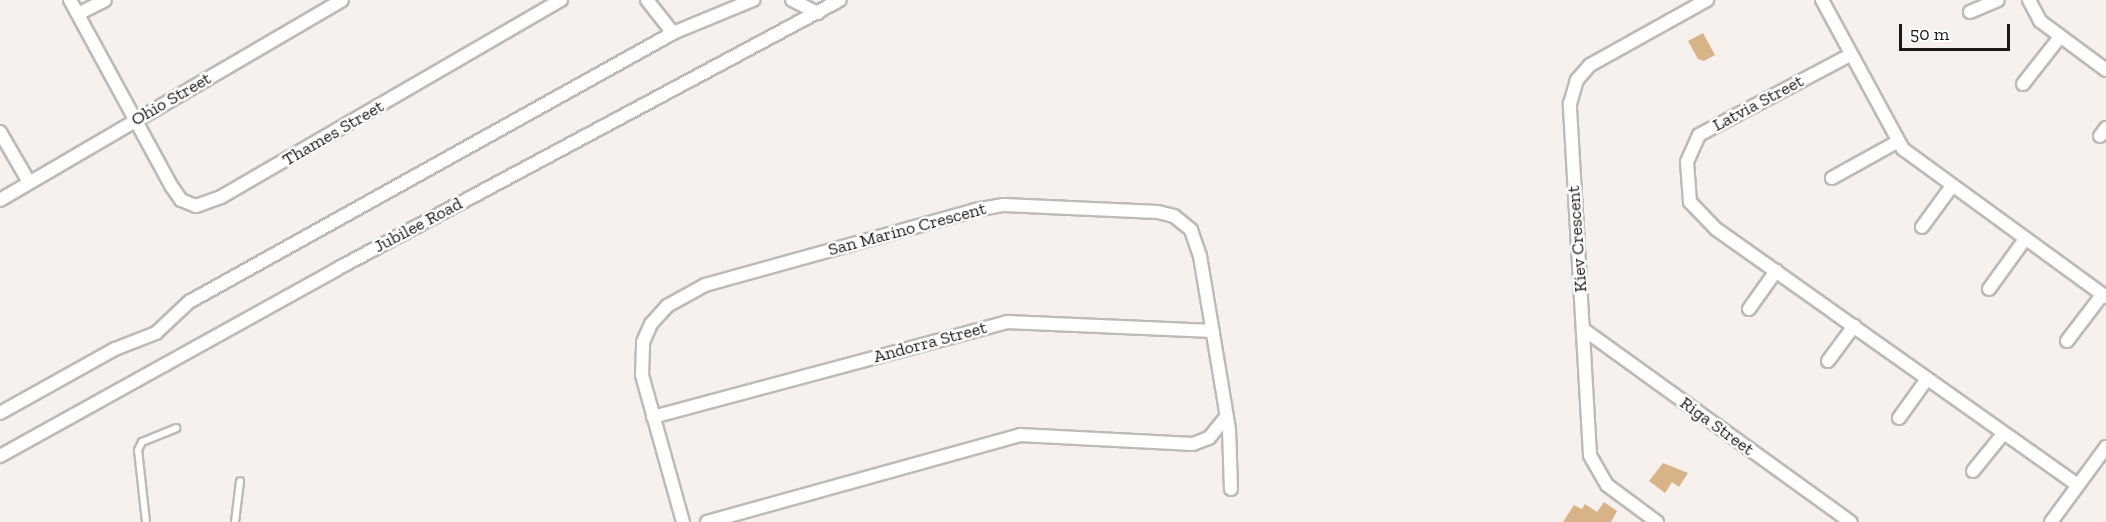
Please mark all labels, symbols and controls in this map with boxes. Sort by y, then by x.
scale bar [1902,12,2013,50]
text: 50 m [1910,23,1949,45]
street label: Ohio Street [127,67,215,131]
street label: Latvia Street [1709,70,1807,136]
street label: Thames Street [279,95,387,171]
street label: Kiev Crescent [1562,185,1592,293]
street label: Jubilee Road [370,193,466,257]
street label: San Marino Crescent [826,198,988,260]
street label: Andorra Street [871,317,989,367]
street label: Riga Street [1676,392,1758,460]

